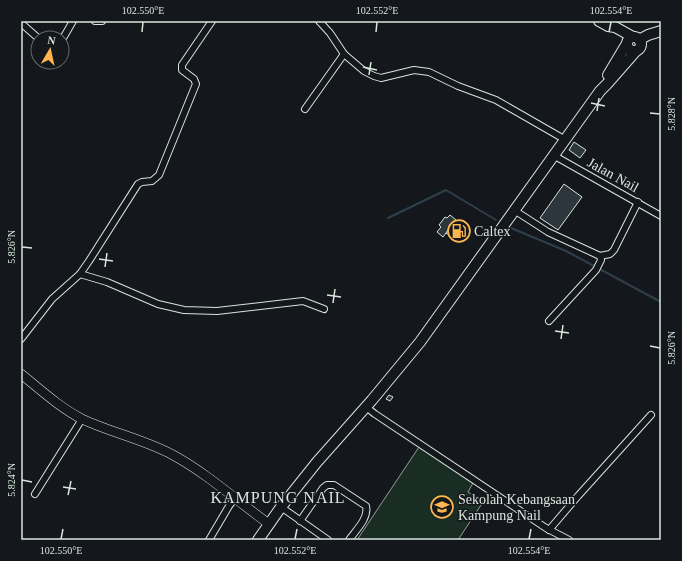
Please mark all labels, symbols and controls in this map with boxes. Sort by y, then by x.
text: 102.550°E [122,5,164,16]
text: 102.552°E [356,5,398,16]
text: 102.554°E [590,5,632,16]
north arrow [30,30,70,70]
text: N [47,34,56,47]
text: 5.828°N [666,97,677,131]
street label: Jalan Nail [585,155,641,195]
fuel station icon: Caltex [446,218,472,244]
place label: Caltex [474,224,511,239]
text: 5.826°N [6,230,17,264]
text: 5.826°N [666,331,677,365]
text: 5.824°N [6,463,17,497]
district label: KAMPUNG NAIL [210,489,346,506]
place label: Sekolah Kebangsaan Kampung Nail [458,492,575,523]
school or university icon: Sekolah Kebangsaan Kampung Nail [429,494,455,520]
text: 102.550°E [40,545,82,556]
text: 102.552°E [274,545,316,556]
text: 102.554°E [508,545,550,556]

